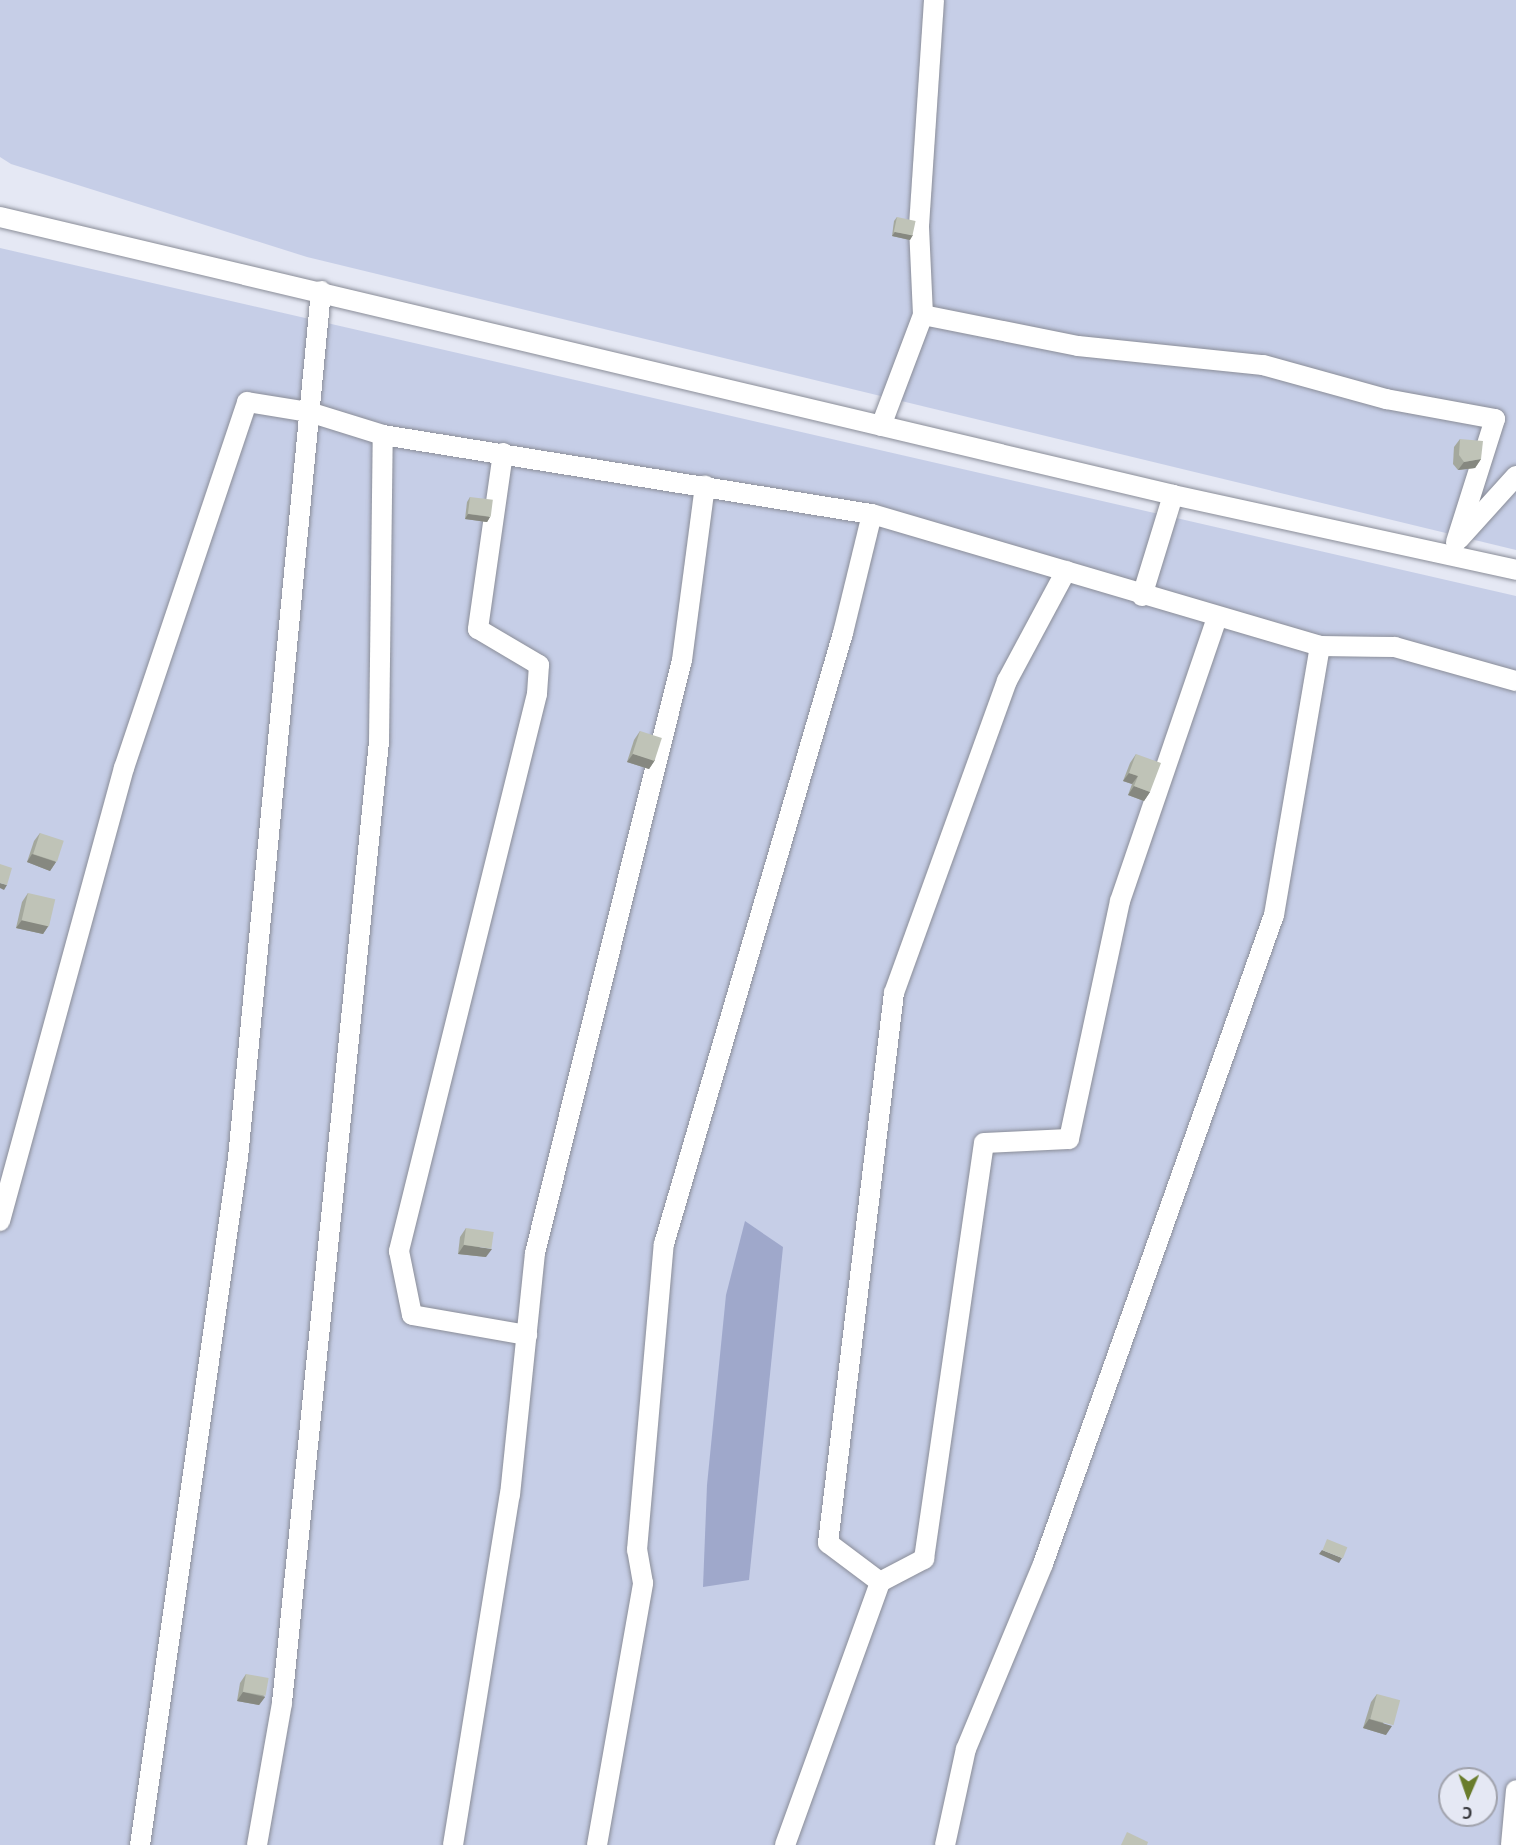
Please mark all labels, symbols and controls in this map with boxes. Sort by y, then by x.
north arrow [1438,1767,1498,1827]
text: С [1462,1802,1473,1824]

